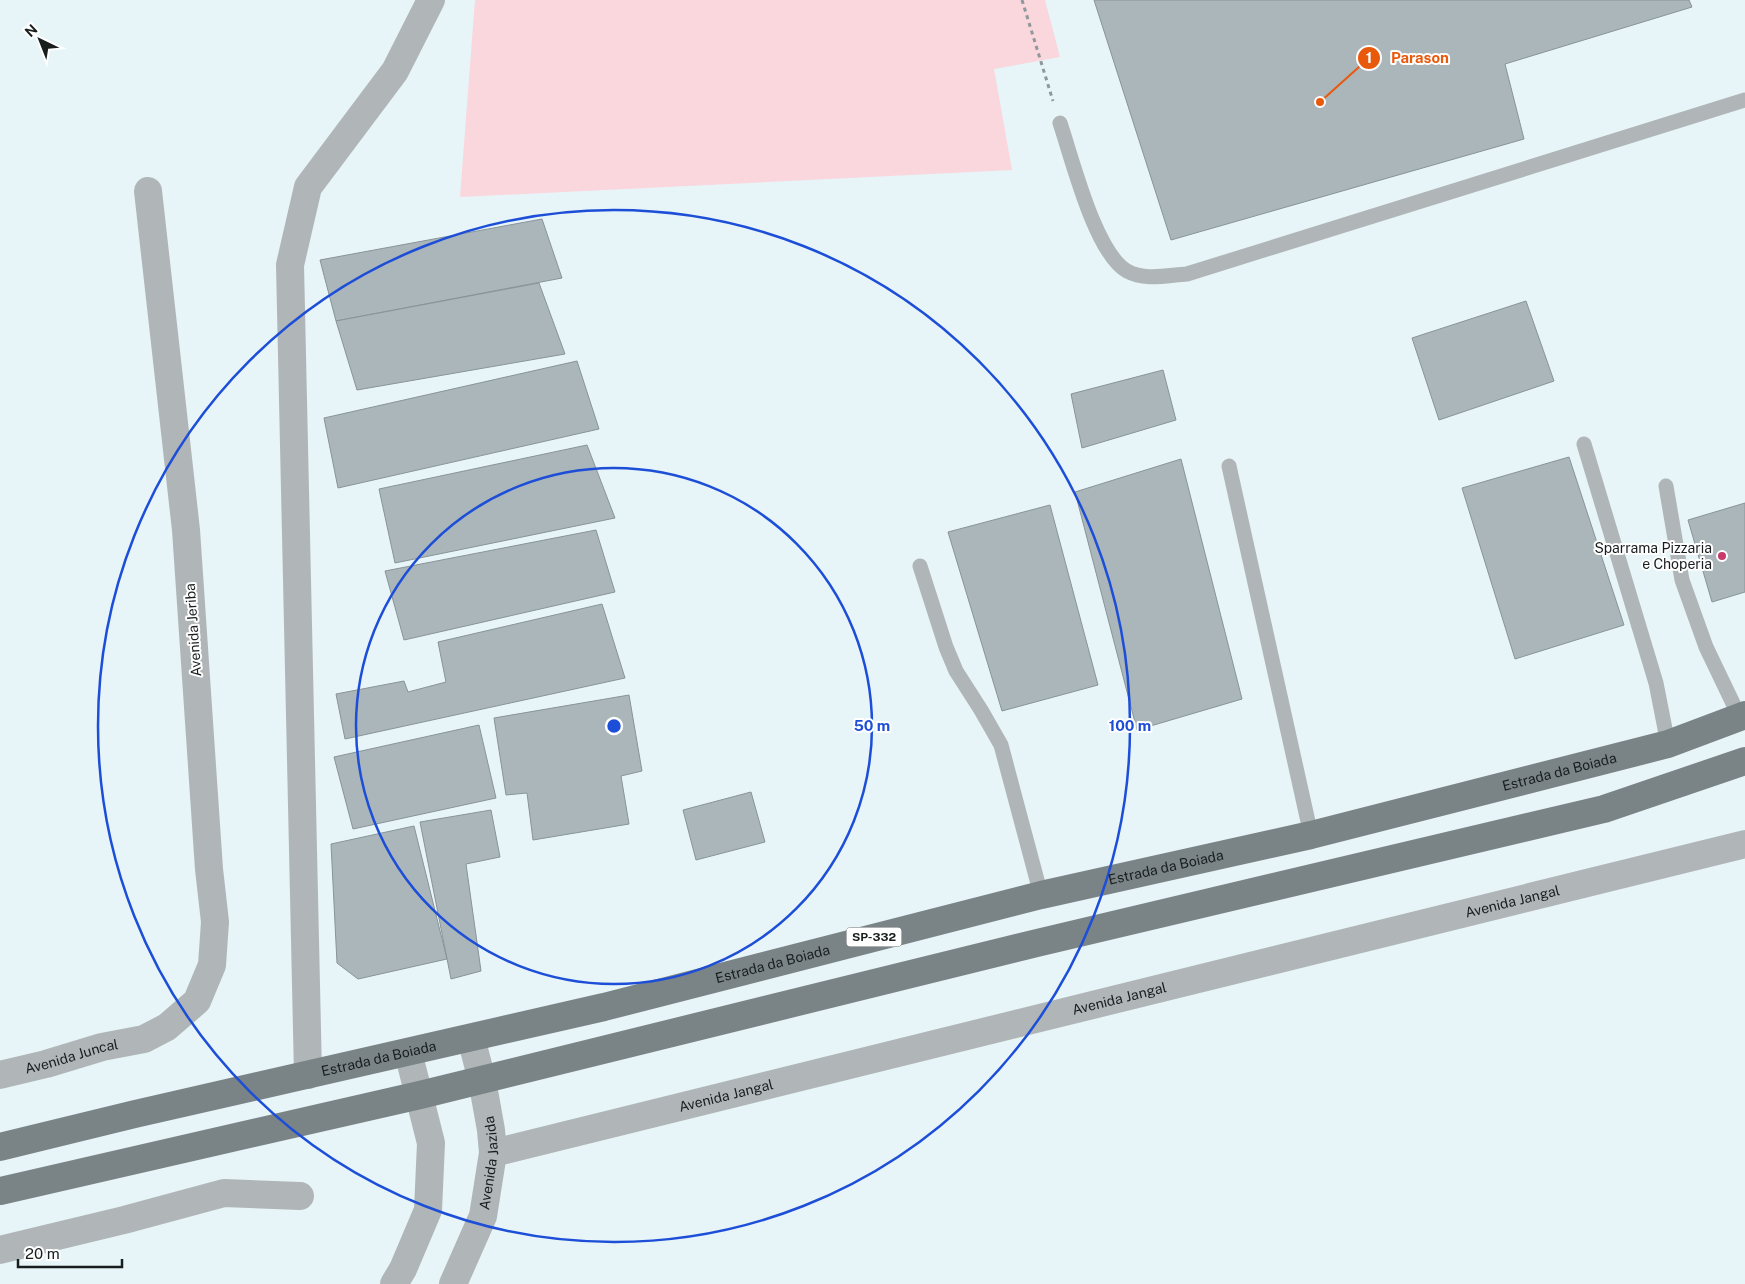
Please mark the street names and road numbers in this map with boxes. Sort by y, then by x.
street label: Avenida Jeriba [182,583,204,677]
street label: Estrada da Boiada [1500,749,1618,794]
street label: Estrada da Boiada [1107,847,1225,888]
street label: Avenida Jangal [1463,882,1561,921]
road number: SP-332 [846,928,902,946]
street label: Estrada da Boiada [714,941,831,986]
street label: Avenida Jangal [1070,979,1168,1018]
street label: Avenida Juncal [23,1036,120,1077]
street label: Estrada da Boiada [320,1038,438,1079]
street label: Avenida Jangal [677,1076,775,1115]
street label: Avenida Jazida [476,1115,501,1211]

